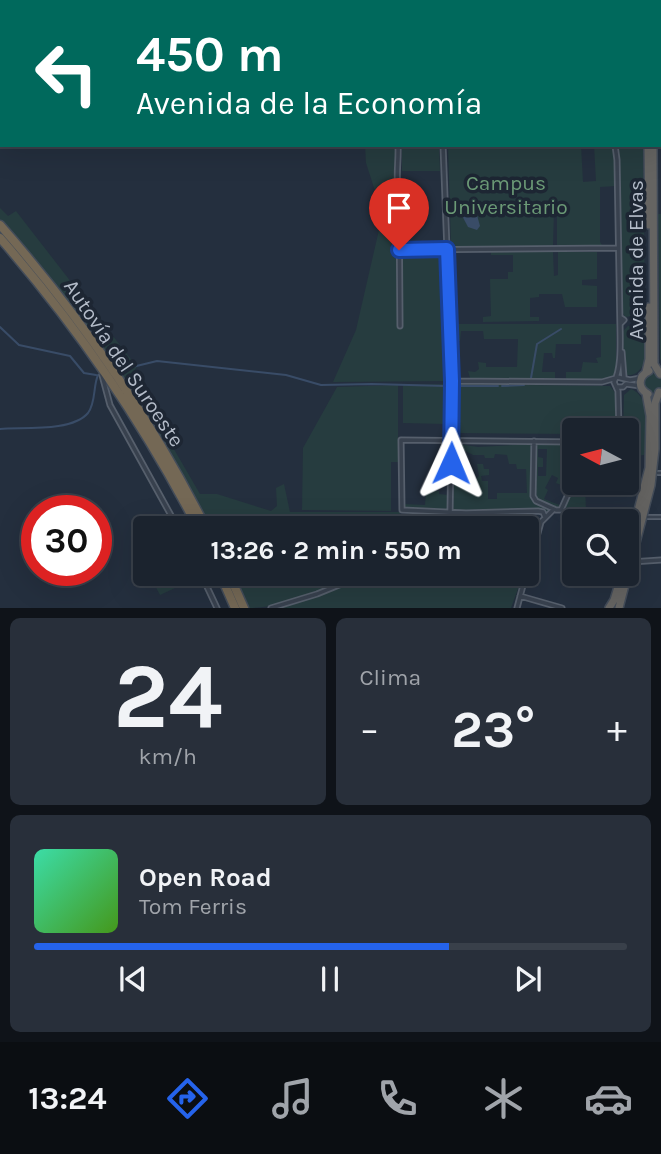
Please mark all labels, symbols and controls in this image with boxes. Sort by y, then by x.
text: 450 m [136,26,284,83]
icon: left [21,28,112,119]
text: Avenida de la Economía [136,85,482,122]
park label: Campus Universitario [444,171,568,219]
pin [369,178,429,250]
street label: Avenida de Elvas [624,180,648,340]
icon: arrive [380,189,418,227]
street label: Autovía del Suroeste [59,275,189,451]
north arrow [562,418,639,495]
map controls [562,418,639,586]
position arrow [414,426,488,500]
speed limit sign: 30 [21,495,112,586]
button: search [562,509,639,586]
text: 13:26 · 2 min · 550 m [210,535,462,566]
text: 24 [113,644,222,750]
text: Clima [360,664,421,691]
text: 23° [451,699,535,760]
text: − [360,707,379,752]
text: + [607,707,627,752]
text: km/h [139,743,197,770]
text: Open Road [139,862,272,893]
text: Tom Ferris [139,893,247,920]
icon: previous [114,960,152,998]
icon: pause [311,960,349,998]
icon: next [509,960,547,998]
icon: directions [163,1074,212,1123]
icon: music [268,1074,317,1123]
icon: phone [373,1074,422,1123]
icon: climate [479,1074,528,1123]
icon: car [584,1074,633,1123]
text: 13:24 [28,1080,106,1117]

